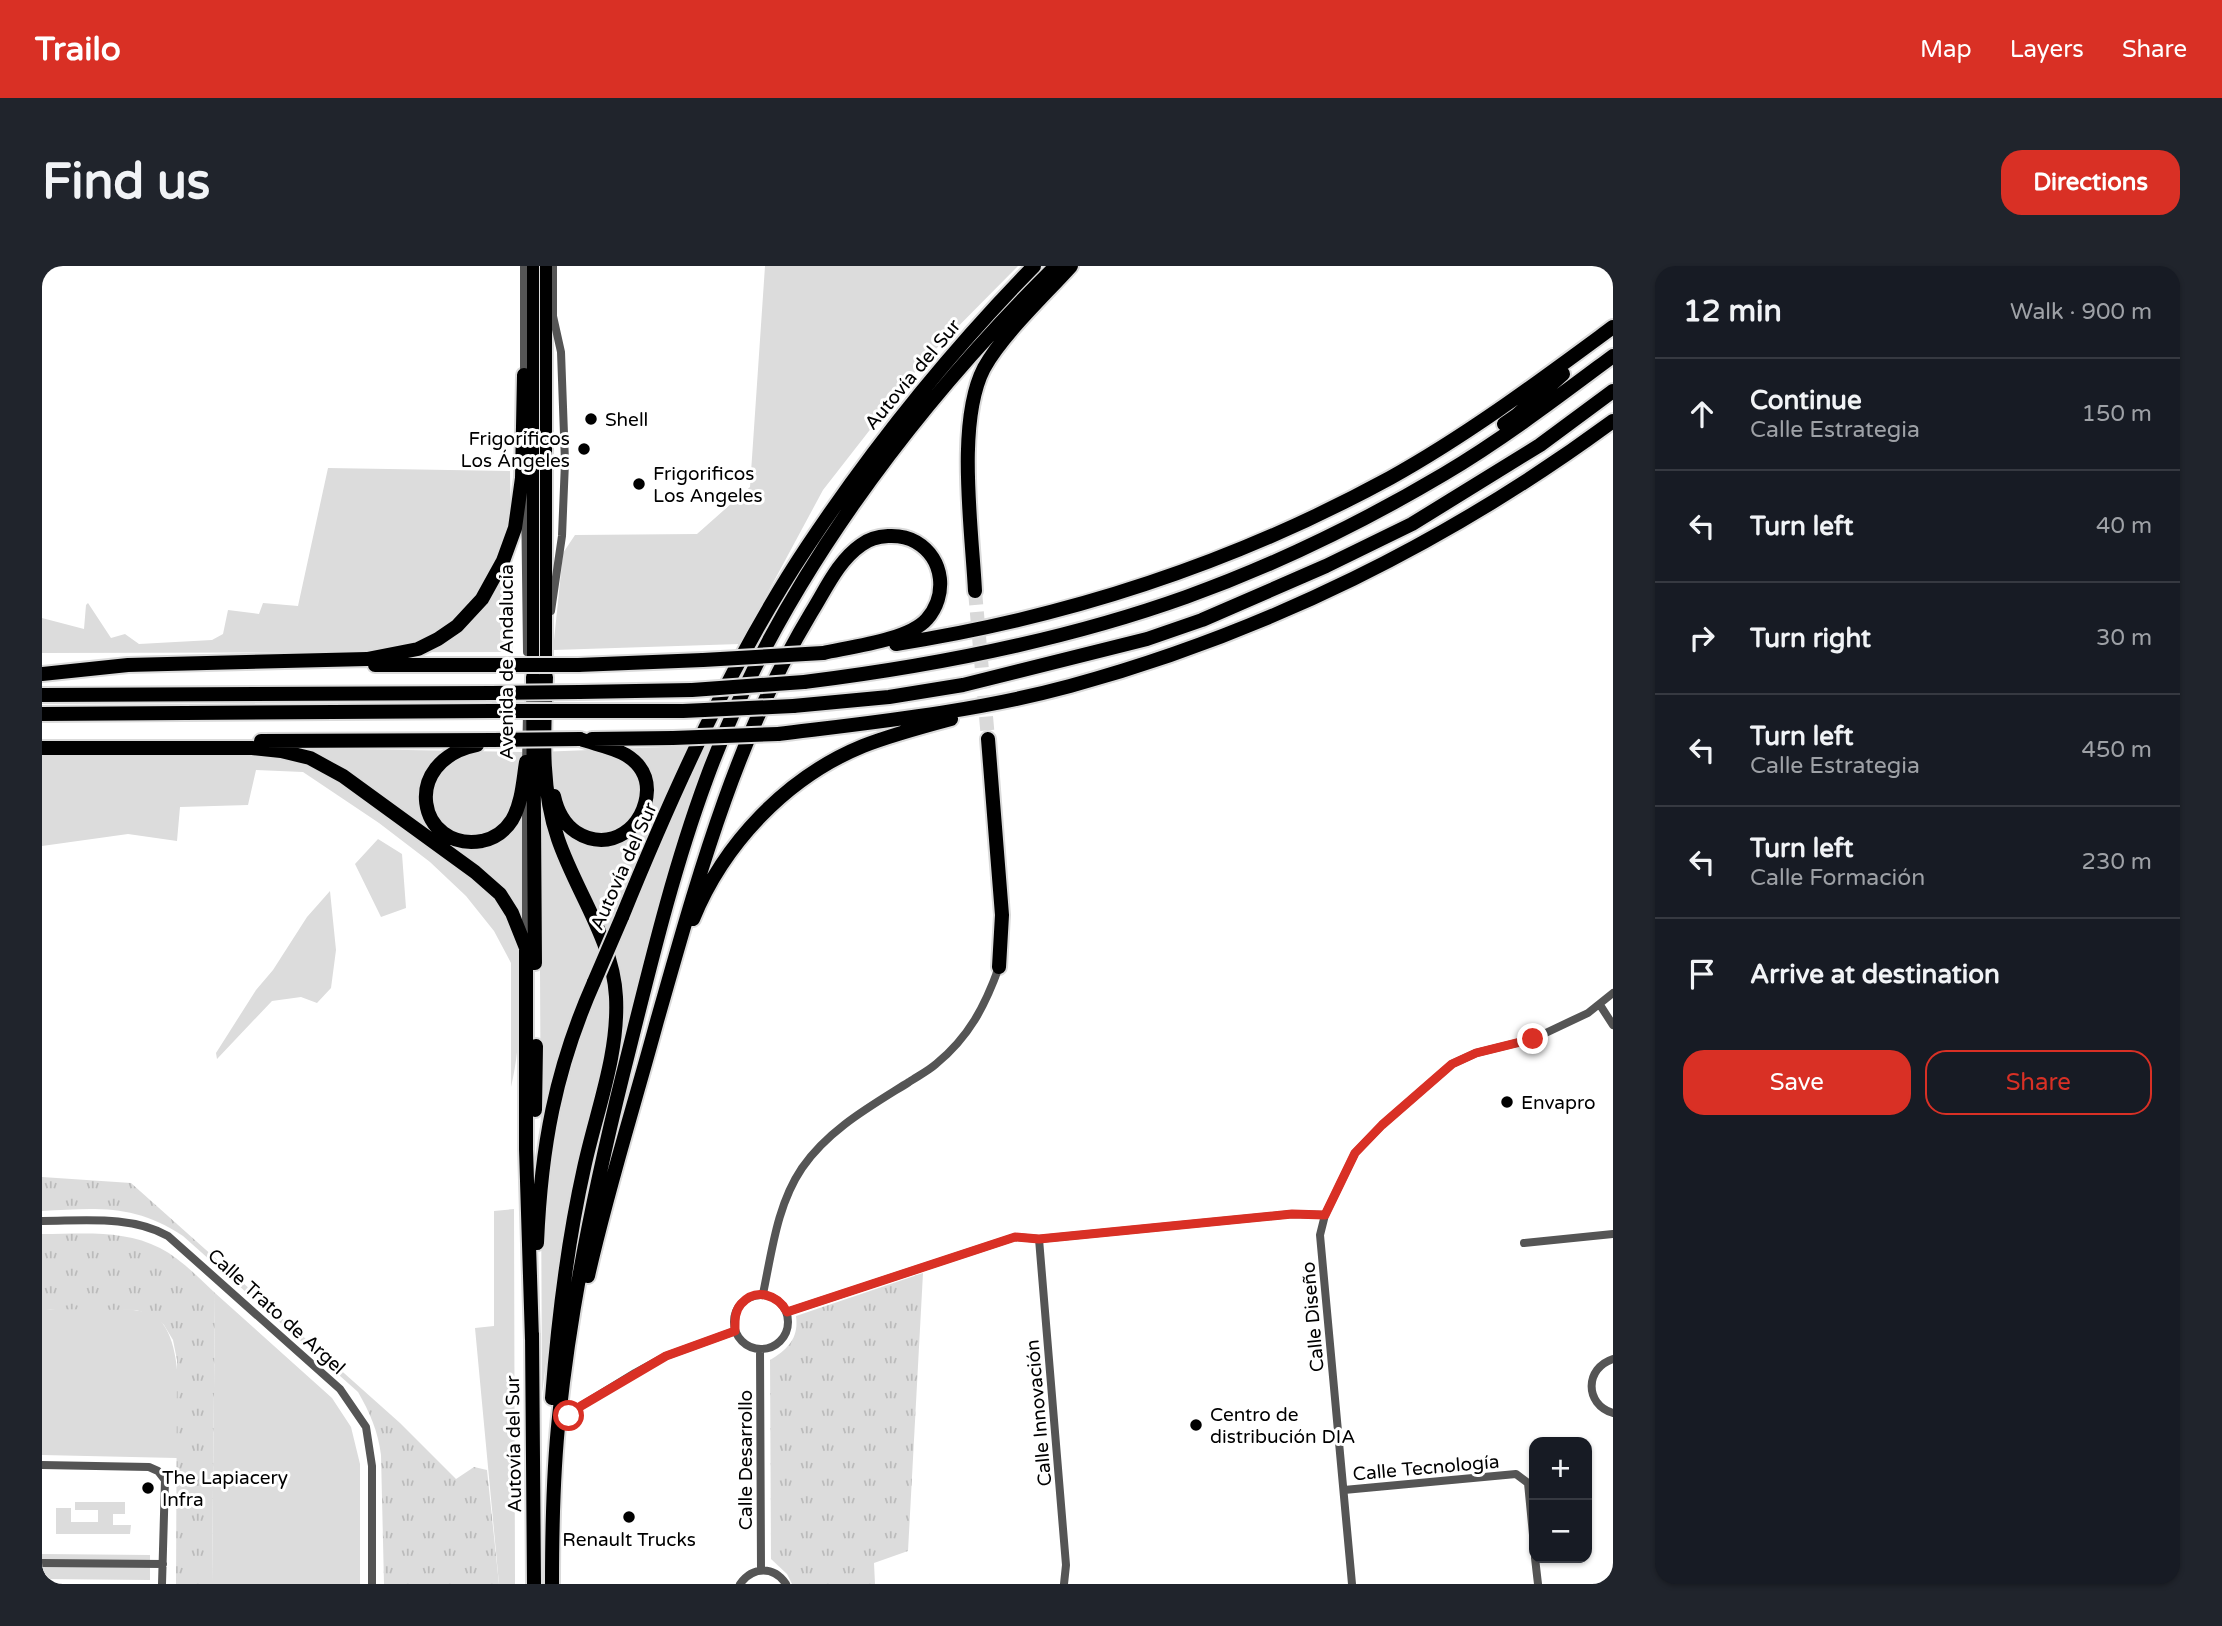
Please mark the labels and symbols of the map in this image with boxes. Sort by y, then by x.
street label: Autovía del Sur [860,314,966,434]
place label: Shell [605,409,648,431]
marker: Shell [583,411,599,427]
place label: Frigoríficos Los Ángeles [460,428,570,472]
marker: Frigoríficos Los Ángeles [576,441,592,457]
place label: Frigorificos Los Angeles [653,463,763,507]
marker: Frigorificos Los Angeles [631,476,647,492]
street label: Avenida de Andalucía [496,564,518,760]
street label: Autovía del Sur [586,799,662,934]
route end [1517,1023,1548,1054]
place label: Envapro [1521,1092,1596,1114]
marker: Envapro [1499,1094,1515,1110]
street label: Calle Trato de Argel [203,1244,349,1379]
street label: Calle Diseño [1297,1261,1329,1373]
street label: Calle Innovación [1022,1339,1056,1487]
street label: Autovía del Sur [502,1374,526,1513]
street label: Calle Desarrollo [735,1390,757,1530]
route start [553,1400,584,1431]
place label: Centro de distribución DIA [1210,1404,1355,1448]
marker: Centro de distribución DIA [1188,1417,1204,1433]
street label: Calle Tecnología [1352,1451,1500,1485]
place label: The Lapiacery Infra [162,1467,288,1511]
marker: The Lapiacery Infra [140,1480,156,1496]
marker: Renault Trucks [621,1509,637,1525]
place label: Renault Trucks [562,1529,696,1551]

